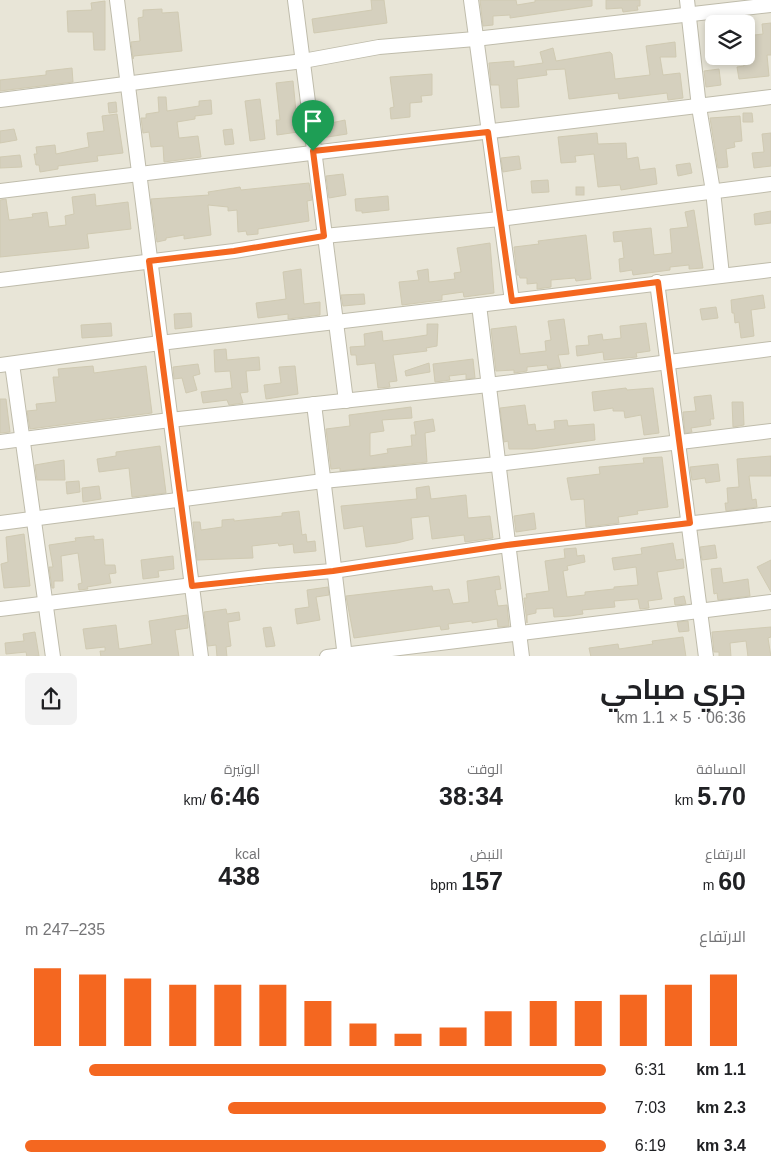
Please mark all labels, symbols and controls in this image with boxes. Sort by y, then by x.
map controls [705,15,755,65]
button: layers [705,15,755,65]
pin [292,100,334,151]
icon: arrive [299,107,327,135]
button: share [25,673,77,725]
text: جري صباحي [600,674,746,705]
text: 06:36 · 5 × 1.1 km [617,709,746,726]
text: الوتيرة [224,761,260,777]
text: الوقت [467,761,503,777]
text: المسافة [696,761,746,777]
text: 6:46 [210,782,260,810]
text: 38:34 [439,782,503,810]
text: 5.70 [697,782,746,810]
text: /km [184,792,210,808]
text: km [675,792,697,808]
text: kcal [235,846,260,862]
text: النبض [470,846,503,862]
text: الارتفاع [705,846,746,862]
text: 438 [218,862,260,890]
text: 157 [461,867,503,895]
text: 60 [718,867,746,895]
text: bpm [430,877,461,893]
text: m [703,877,718,893]
text: 235–247 m [25,921,105,938]
text: الارتفاع [699,928,746,945]
text: 6:31 [635,1061,666,1078]
text: 1.1 km [696,1061,746,1078]
text: 7:03 [635,1099,666,1116]
text: 2.3 km [696,1099,746,1116]
text: 6:19 [635,1137,666,1154]
text: 3.4 km [696,1137,746,1154]

